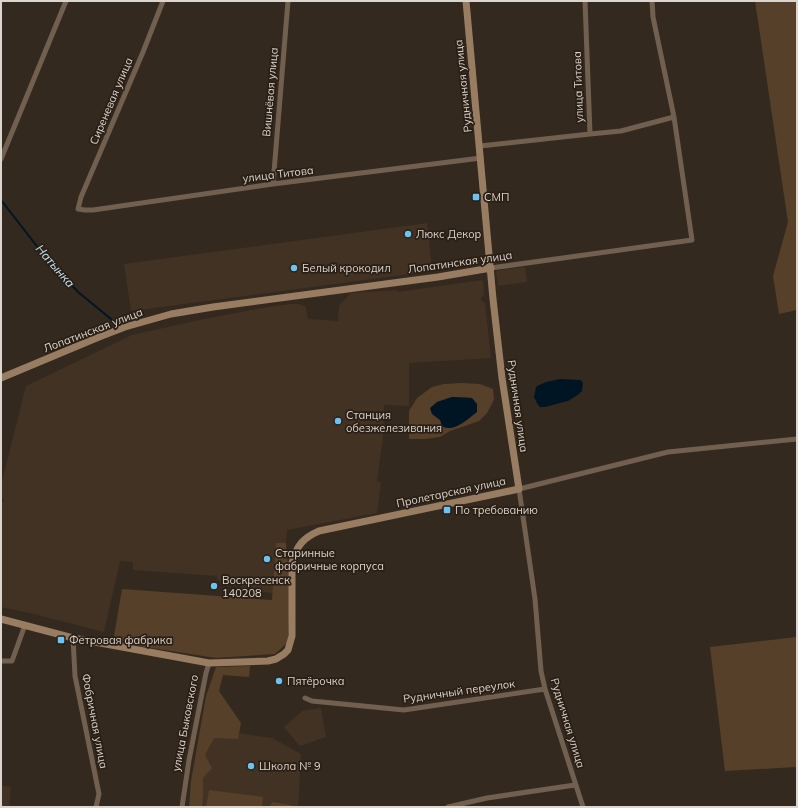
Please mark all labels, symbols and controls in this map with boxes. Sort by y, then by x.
street label: Рудничная улица [451,39,475,133]
street label: Вишнёвая улица [259,47,281,137]
street label: улица Титова [570,51,586,123]
street label: Сиреневая улица [86,55,136,147]
street label: улица Титова [242,163,314,185]
place label: СМП [484,190,509,204]
marker: СМП [471,192,481,202]
place label: Люкс Декор [416,227,482,241]
marker: Люкс Декор [403,229,413,239]
water label: Натынка [33,241,78,290]
street label: Лопатинская улица [407,248,513,276]
place label: Белый крокодил [302,261,391,275]
marker: Белый крокодил [289,263,299,273]
street label: Лопатинская улица [41,305,145,355]
street label: Рудничная улица [505,359,531,453]
place label: Станция обезжелезивания [346,408,442,435]
marker: Станция обезжелезивания [333,416,343,426]
street label: Пролетарская улица [395,474,507,510]
place label: По требованию [455,503,538,517]
marker: По требованию [442,505,452,515]
place label: Старинные фабричные корпуса [275,546,384,573]
marker: Старинные фабричные корпуса [262,554,272,564]
place label: Воскресенск 140208 [222,573,290,600]
marker: Воскресенск 140208 [209,581,219,591]
place label: Фетровая фабрика [69,633,173,647]
marker: Фетровая фабрика [56,635,66,645]
street label: Фабричная улица [79,672,111,770]
street label: улица Быковского [169,673,201,773]
place label: Пятёрочка [287,674,344,688]
marker: Пятёрочка [274,676,284,686]
street label: Рудничный переулок [402,676,516,706]
street label: Рудничная улица [548,676,588,770]
place label: Школа № 9 [259,759,321,773]
marker: Школа № 9 [246,761,256,771]

